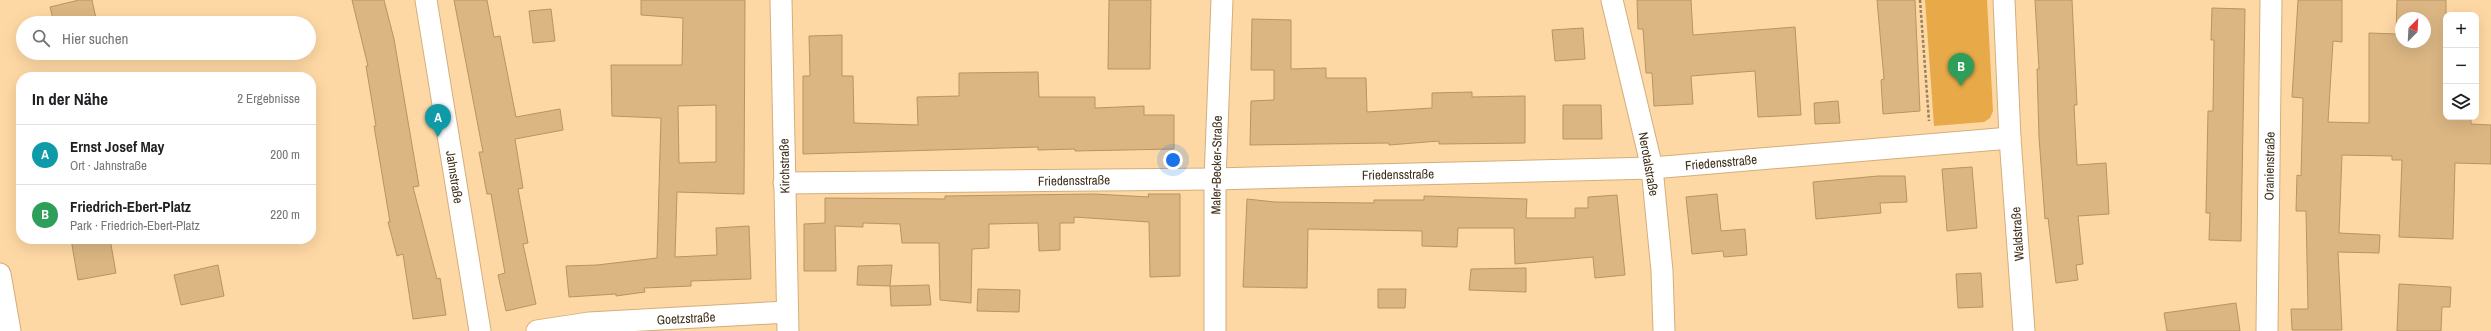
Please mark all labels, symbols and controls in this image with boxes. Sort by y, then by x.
north arrow [2395,12,2431,48]
map controls [2443,12,2479,120]
button: + [2443,12,2479,48]
search box [16,16,316,60]
icon: search [30,27,52,49]
text: Hier suchen [62,28,128,49]
button: − [2443,48,2479,84]
pin: B [1948,53,1974,86]
button: layers [2443,84,2479,120]
text: In der Nähe [32,87,108,110]
text: 2 Ergebnisse [237,90,300,107]
pin: A [425,104,451,137]
street label: Maler-Becker-Straße [1207,115,1226,215]
street label: Nerotalstraße [1635,131,1662,197]
street label: Oranienstraße [2260,131,2279,201]
text: Ernst Josef May [70,136,164,157]
street label: Kirchstraße [776,138,793,194]
text: A [41,146,49,163]
text: 200 m [270,146,300,163]
street label: Jahnstraße [442,149,467,205]
your location [1163,150,1183,170]
street label: Friedensstraße [1684,151,1758,174]
text: Ort · Jahnstraße [70,157,147,174]
street label: Friedensstraße [1362,165,1434,184]
street label: Friedensstraße [1038,171,1110,190]
text: Friedrich-Ebert-Platz [70,196,191,217]
text: B [41,206,49,223]
text: 220 m [270,206,300,223]
street label: Waldstraße [2007,206,2028,262]
text: Park · Friedrich-Ebert-Platz [70,217,200,234]
street label: Goetzstraße [656,308,716,329]

